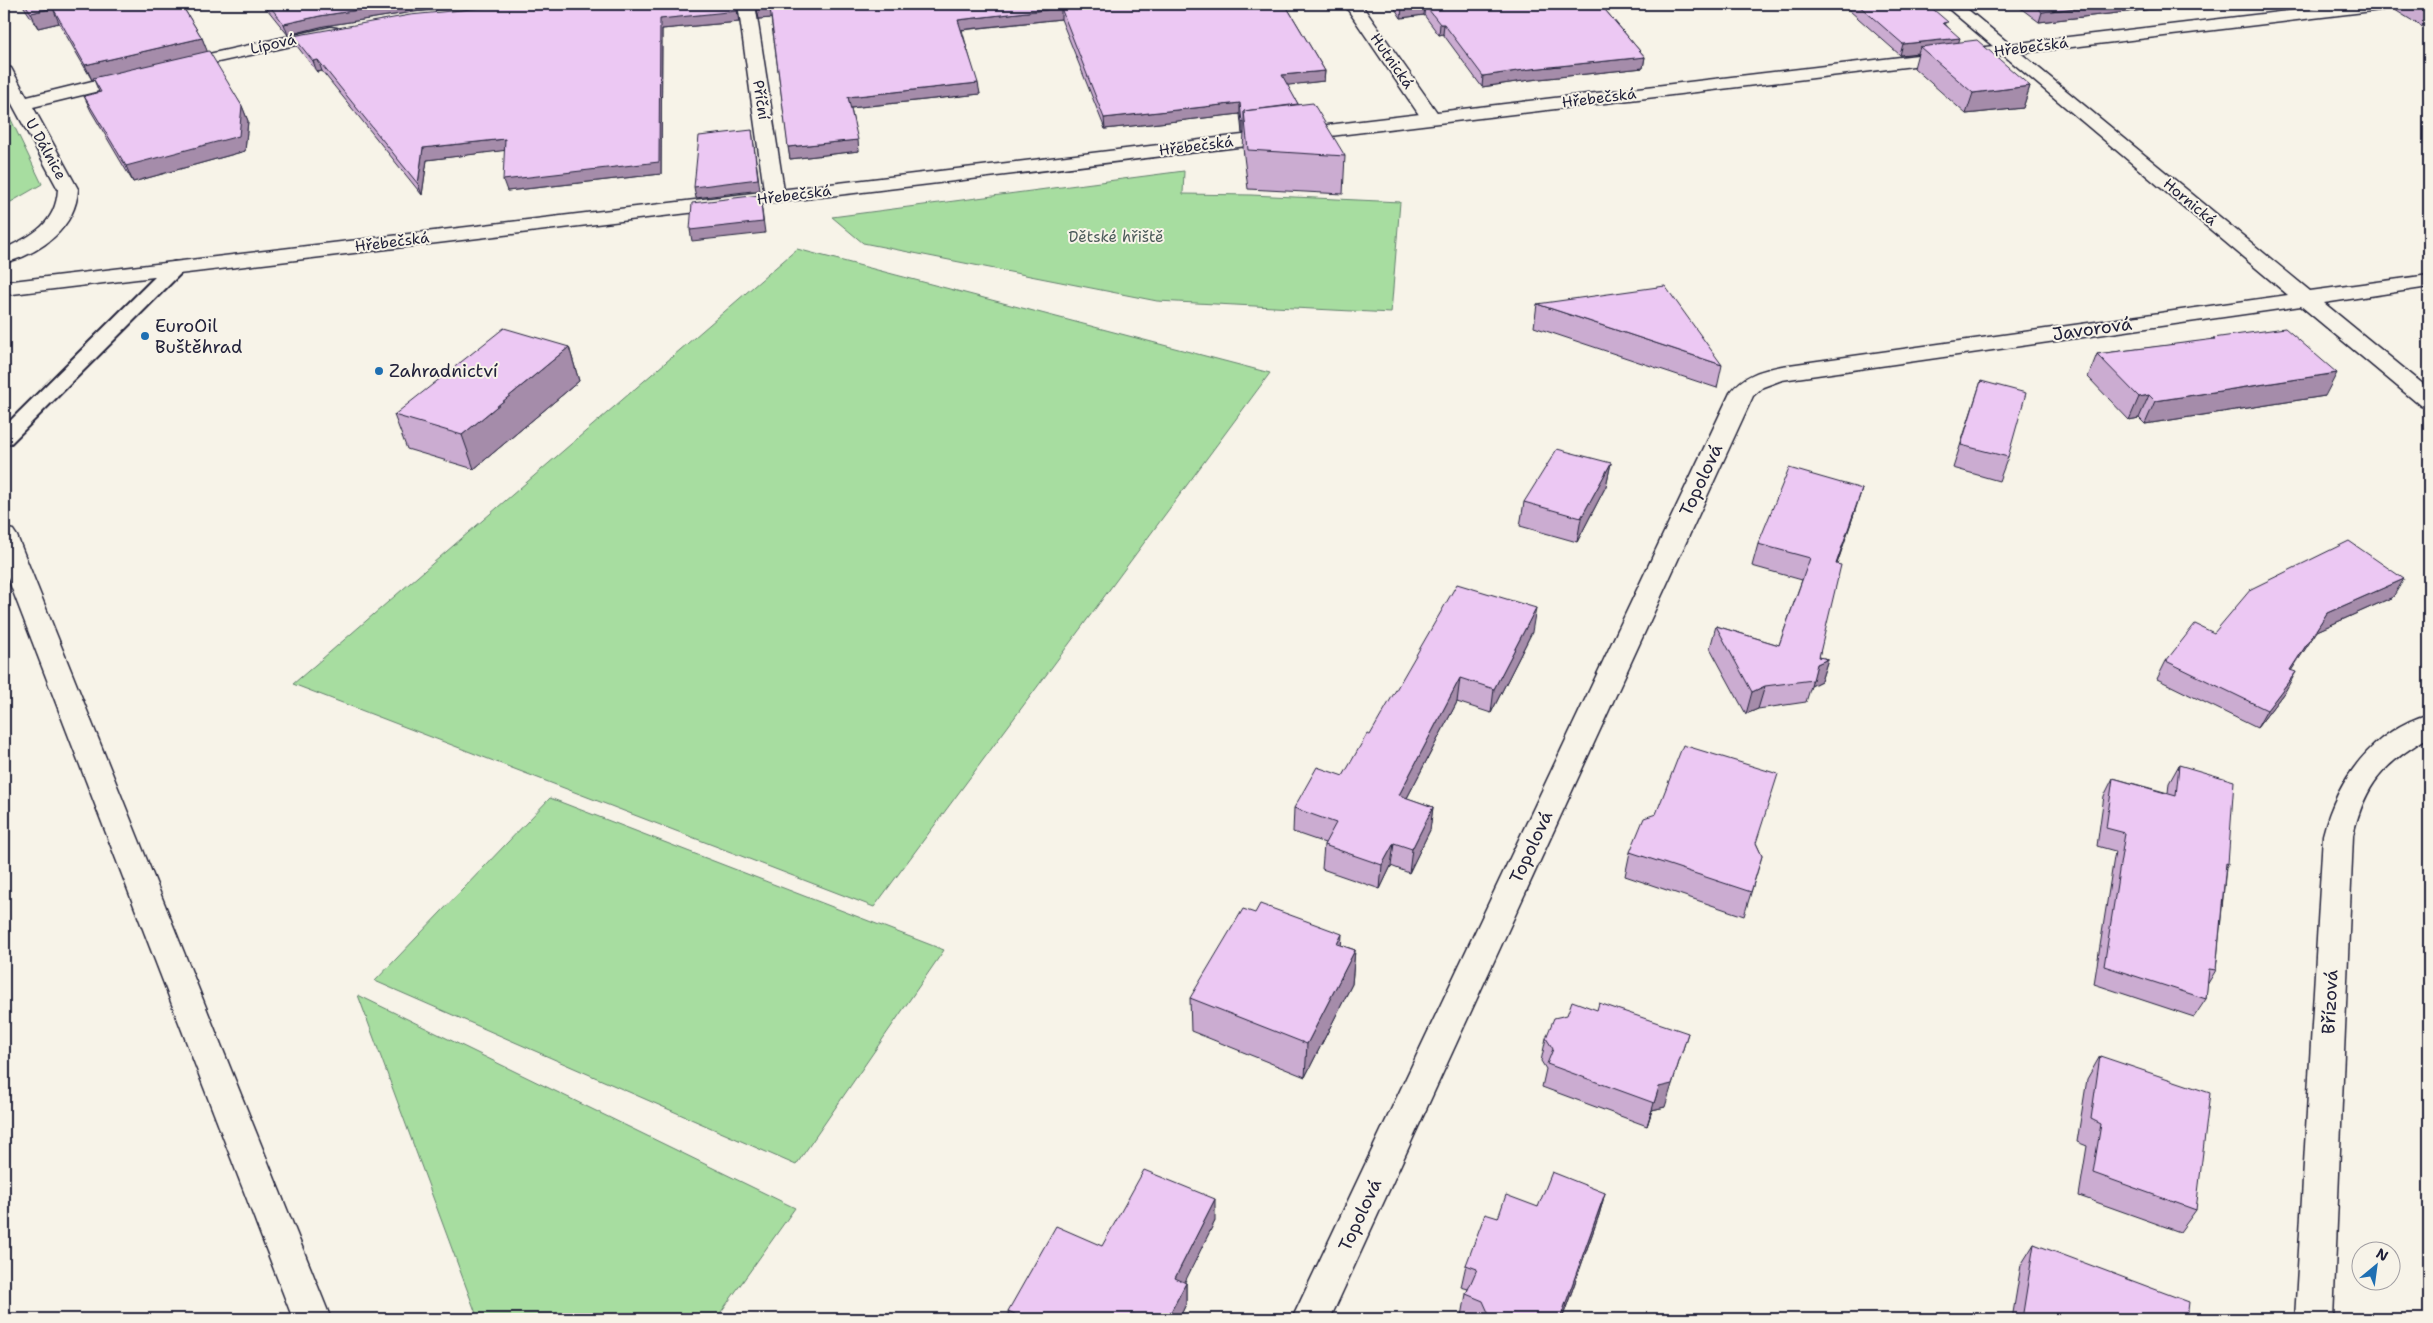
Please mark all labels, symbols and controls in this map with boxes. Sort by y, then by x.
street label: Lípová [248,29,299,59]
street label: Hutnická [1366,29,1419,93]
street label: Hřebečská [1993,32,2070,61]
street label: Příční [748,79,774,122]
street label: Hřebečská [1561,83,1638,112]
street label: U Dálnice [21,115,71,183]
street label: Hřebečská [1158,131,1235,160]
street label: Hornická [2159,174,2222,231]
street label: Hřebečská [756,180,833,209]
street label: Hřebečská [354,227,431,256]
park label: Dětské hřiště [1068,227,1164,247]
street label: Javorová [2051,312,2133,346]
place label: EuroOil Buštěhrad [155,314,242,359]
marker: EuroOil Buštěhrad [139,330,151,342]
place label: Zahradnictví [389,359,498,383]
marker: Zahradnictví [373,365,385,377]
street label: Topolová [1674,440,1728,520]
street label: Topolová [1504,807,1558,887]
street label: Břízová [2316,969,2344,1035]
street label: Topolová [1333,1175,1387,1255]
north arrow [2350,1240,2400,1290]
text: N [2373,1244,2392,1265]

